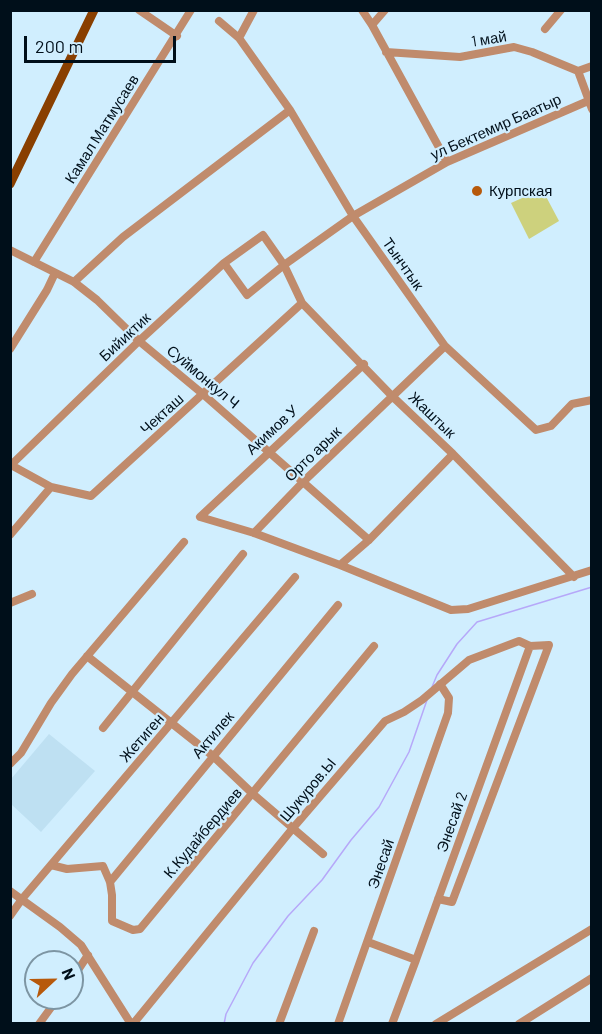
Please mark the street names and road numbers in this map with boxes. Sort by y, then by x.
street label: 1 май [470,27,508,51]
street label: Камал Матмусаев [61,71,143,187]
street label: ул Бектемир Баатыр [428,90,564,164]
street label: Тынчтык [379,234,427,294]
street label: Бийиктик [96,309,154,365]
street label: Суймонкул Ч [163,341,243,413]
street label: Жаштык [405,388,459,442]
street label: Чекташ [137,390,187,438]
street label: Акимов У [242,402,302,458]
street label: Орто арык [281,423,345,485]
street label: Актилек [188,708,238,762]
street label: Жетиген [116,710,168,766]
street label: Шукуров.Ы [276,755,340,825]
street label: К.Кудайбердиев [160,784,246,882]
street label: Энесай 2 [433,789,471,855]
street label: Энесай [364,837,398,891]

